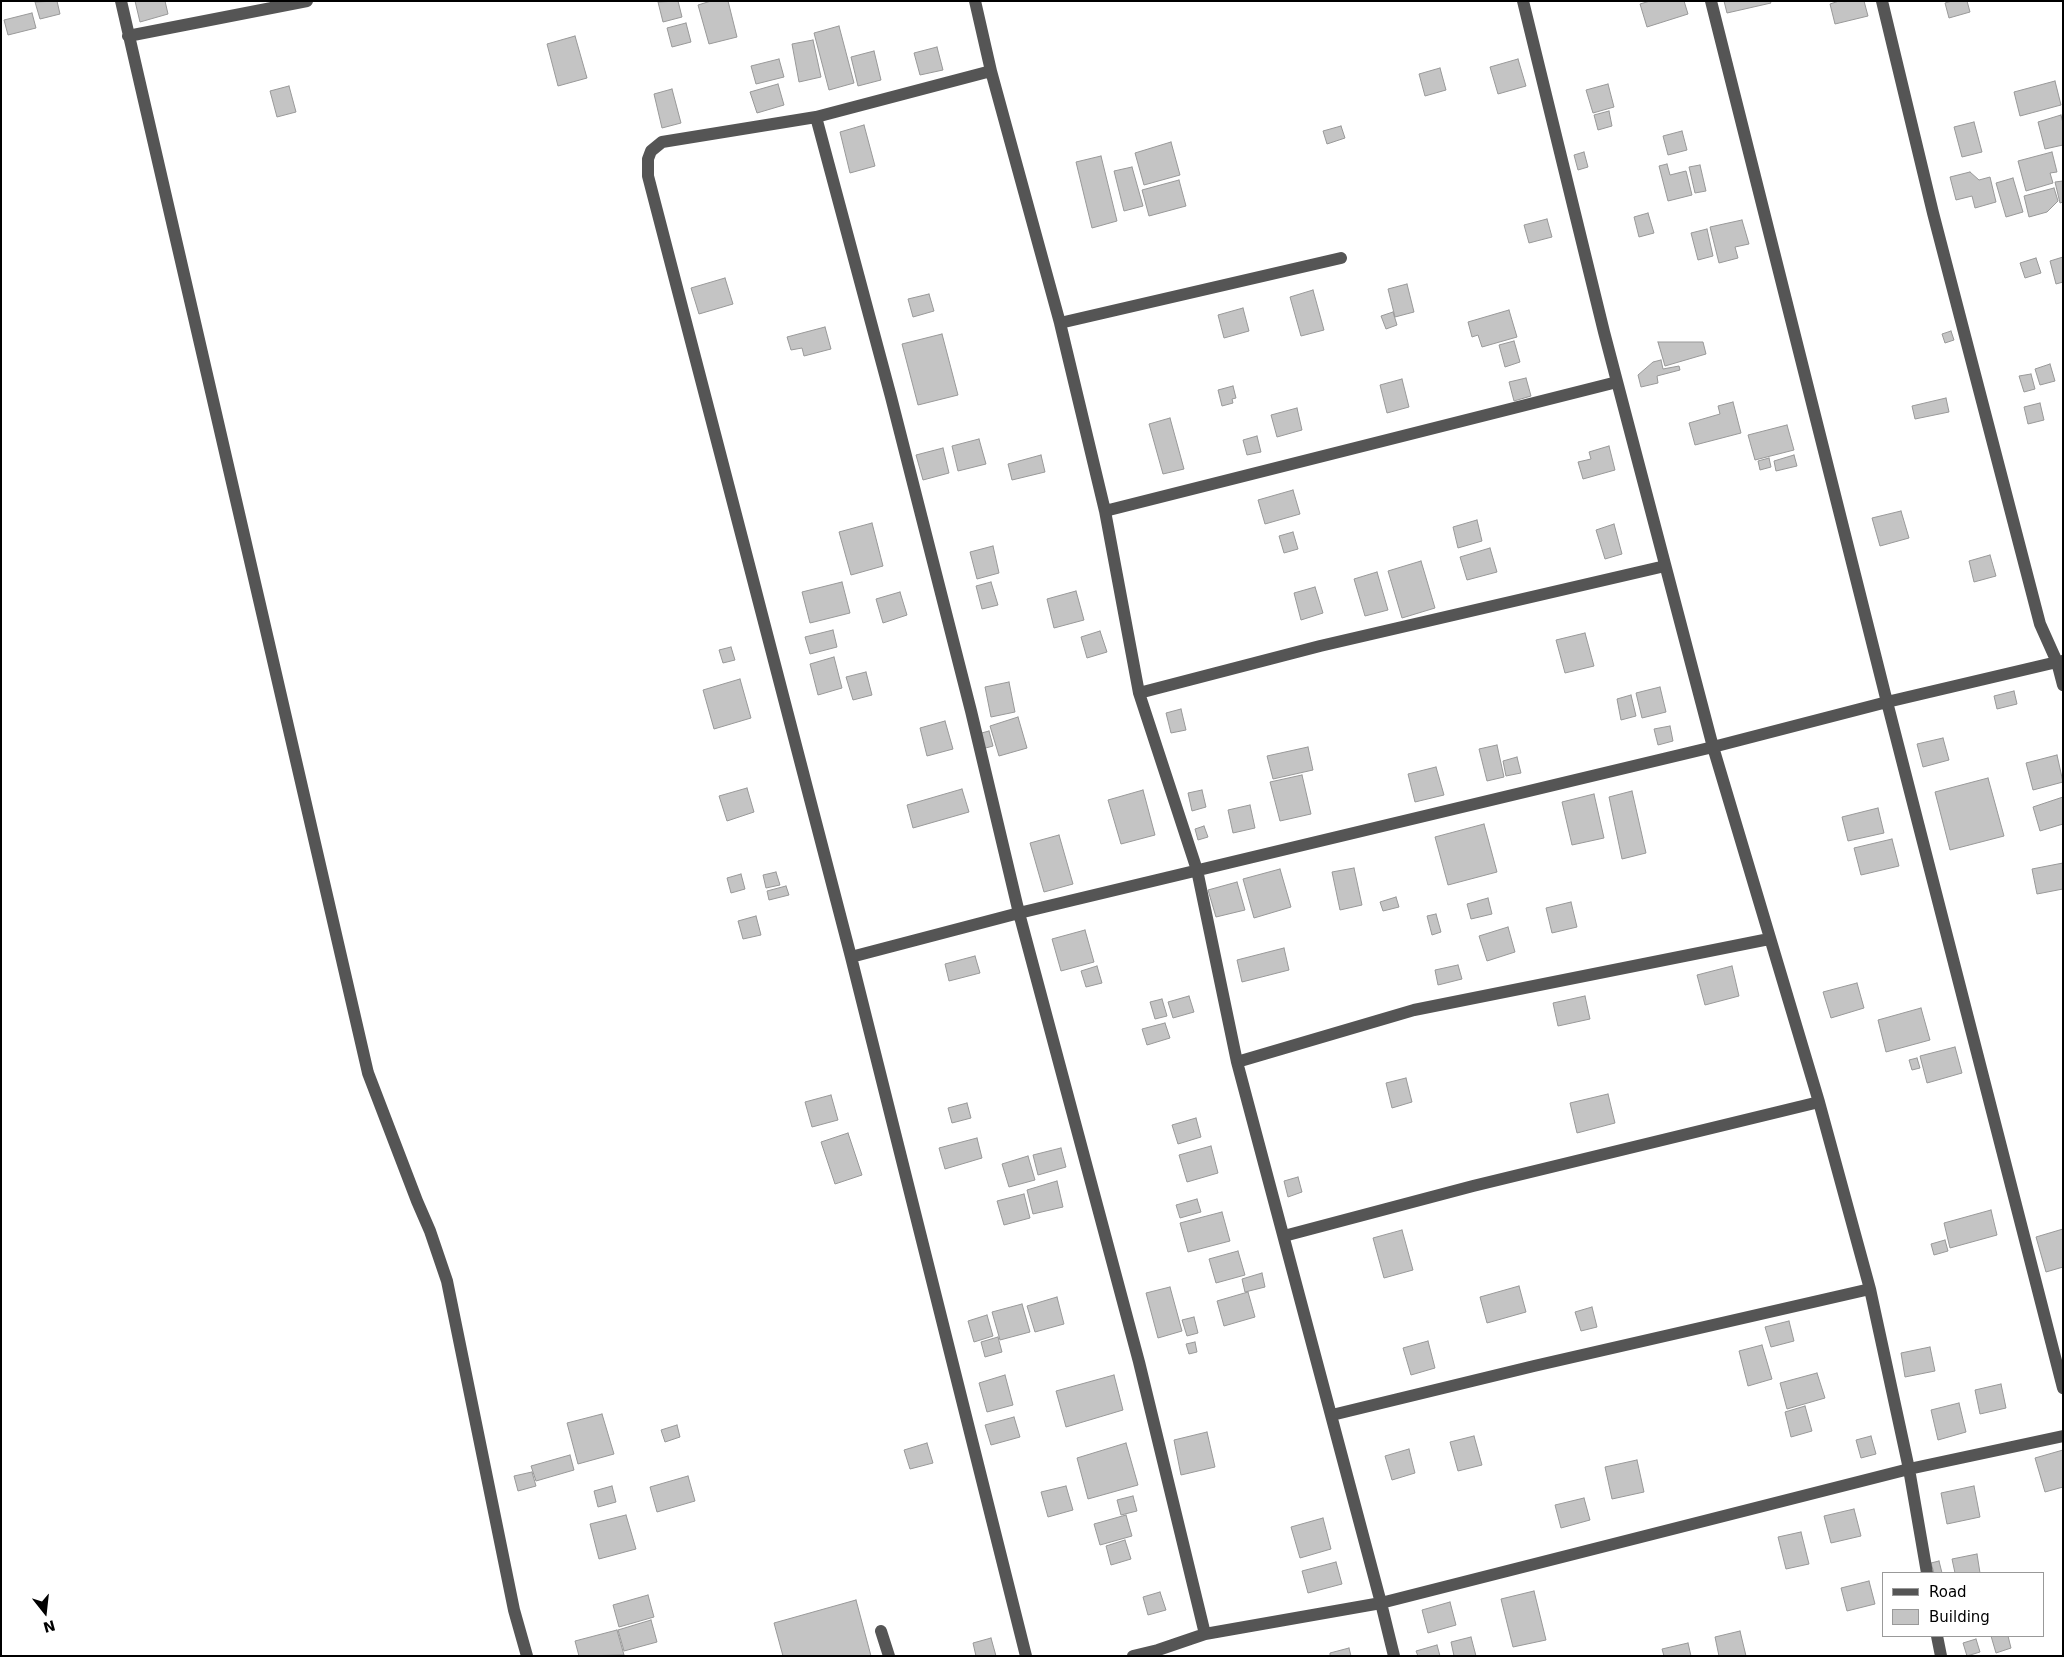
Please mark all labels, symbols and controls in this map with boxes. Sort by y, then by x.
legend [1882,1572,2044,1637]
text: Road [1929,1583,1967,1601]
north arrow [20,1587,70,1637]
text: Building [1929,1608,1990,1626]
text: N [41,1617,57,1636]

